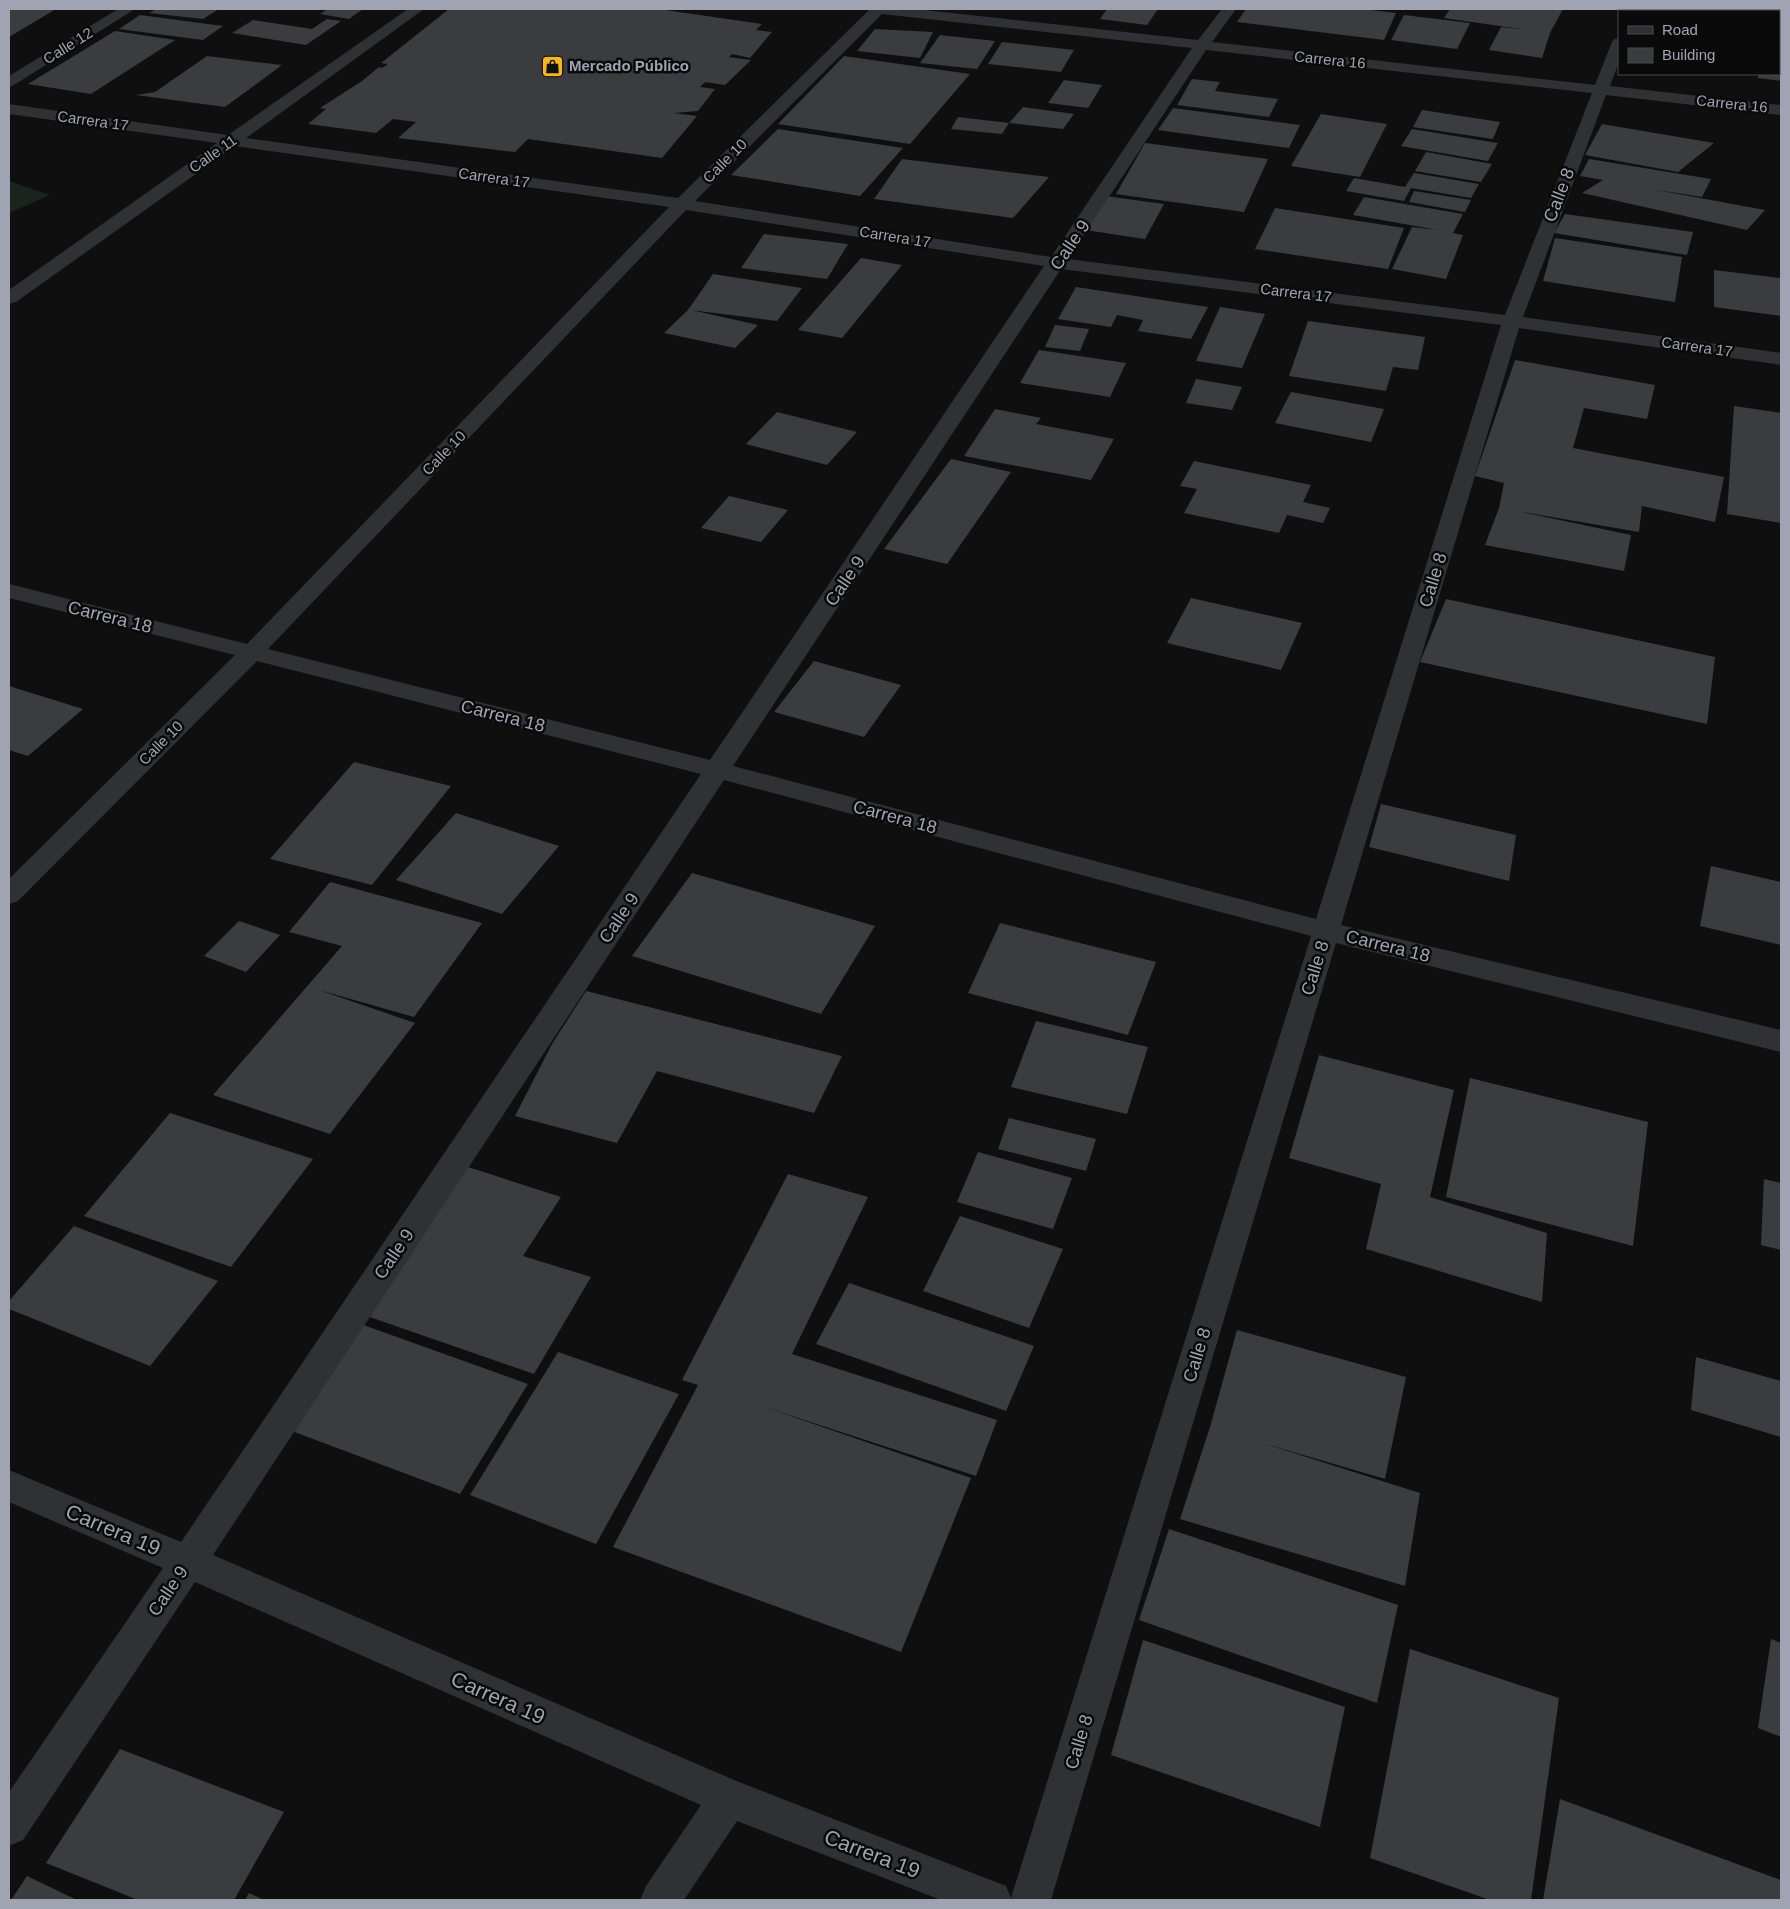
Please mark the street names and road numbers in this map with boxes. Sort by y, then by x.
street label: Calle 12 [40,24,96,67]
street label: Carrera 16 [1294,47,1367,72]
street label: Carrera 16 [1696,91,1769,116]
street label: Carrera 17 [56,107,130,134]
street label: Calle 11 [186,131,240,176]
street label: Calle 10 [699,135,750,186]
street label: Carrera 17 [457,164,531,191]
street label: Calle 8 [1540,165,1578,225]
street label: Calle 9 [1046,216,1094,274]
street label: Carrera 17 [858,223,932,251]
street label: Carrera 17 [1259,280,1333,305]
street label: Carrera 17 [1660,333,1734,360]
street label: Calle 10 [418,427,469,478]
street label: Calle 8 [1415,550,1451,610]
street label: Calle 9 [821,552,869,610]
street label: Carrera 18 [66,597,154,637]
street label: Carrera 18 [459,696,547,736]
street label: Calle 10 [135,717,186,768]
street label: Carrera 18 [851,796,939,838]
street label: Calle 9 [595,889,643,947]
street label: Carrera 18 [1344,926,1432,966]
street label: Calle 8 [1297,938,1333,998]
street label: Calle 9 [370,1225,418,1283]
street label: Calle 8 [1179,1325,1215,1385]
street label: Carrera 19 [62,1499,164,1560]
street label: Calle 9 [144,1562,192,1620]
street label: Carrera 19 [448,1667,549,1728]
street label: Calle 8 [1061,1712,1097,1772]
street label: Carrera 19 [821,1825,923,1882]

